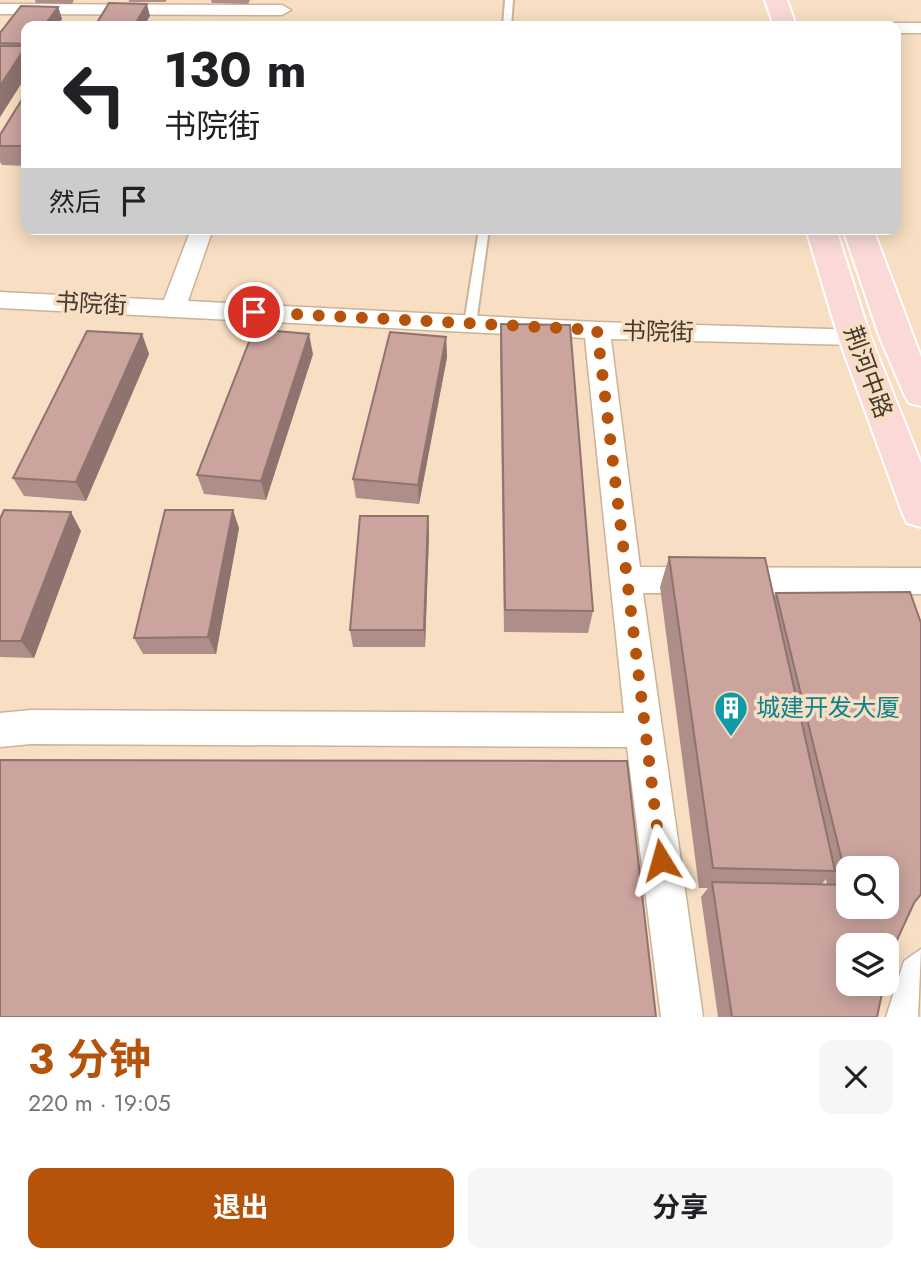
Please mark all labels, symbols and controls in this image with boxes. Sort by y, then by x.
text: 130 m [164,35,307,105]
icon: left [49,49,140,140]
text: 书院街 [164,103,260,149]
icon: arrive [115,182,153,220]
text: 然后 [49,183,101,221]
pin [224,282,284,342]
street label: 书院街 [54,284,128,323]
icon: arrive [235,293,273,331]
street label: 书院街 [622,313,694,350]
street label: 荆河中路 [836,321,901,423]
building icon: 城建开发大厦 [712,689,750,738]
place label: 城建开发大厦 [756,690,900,725]
position arrow [624,823,698,897]
map controls [836,856,899,996]
button: search [836,856,899,919]
button: layers [836,933,899,996]
text: 3 分钟 [28,1029,151,1090]
button: close [819,1040,893,1114]
text: 220 m · 19:05 [28,1086,171,1120]
button: 退出 [28,1168,454,1248]
button: 分享 [468,1168,893,1248]

